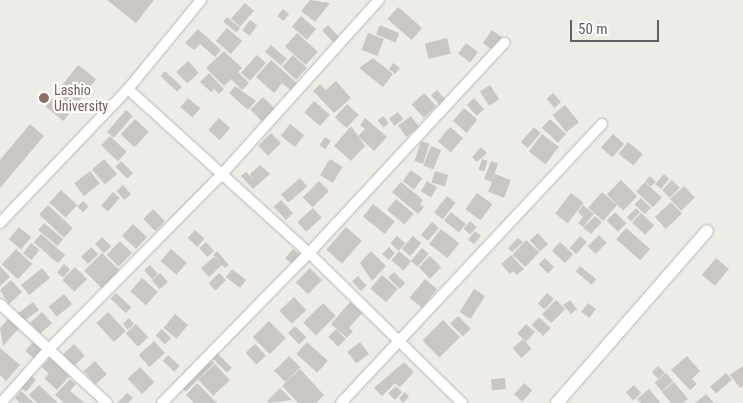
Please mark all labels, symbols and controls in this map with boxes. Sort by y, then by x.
scale bar [573,10,662,42]
text: 50 m [578,20,608,38]
place label: Lashio University [54,82,108,114]
marker: Lashio University [38,92,50,104]

